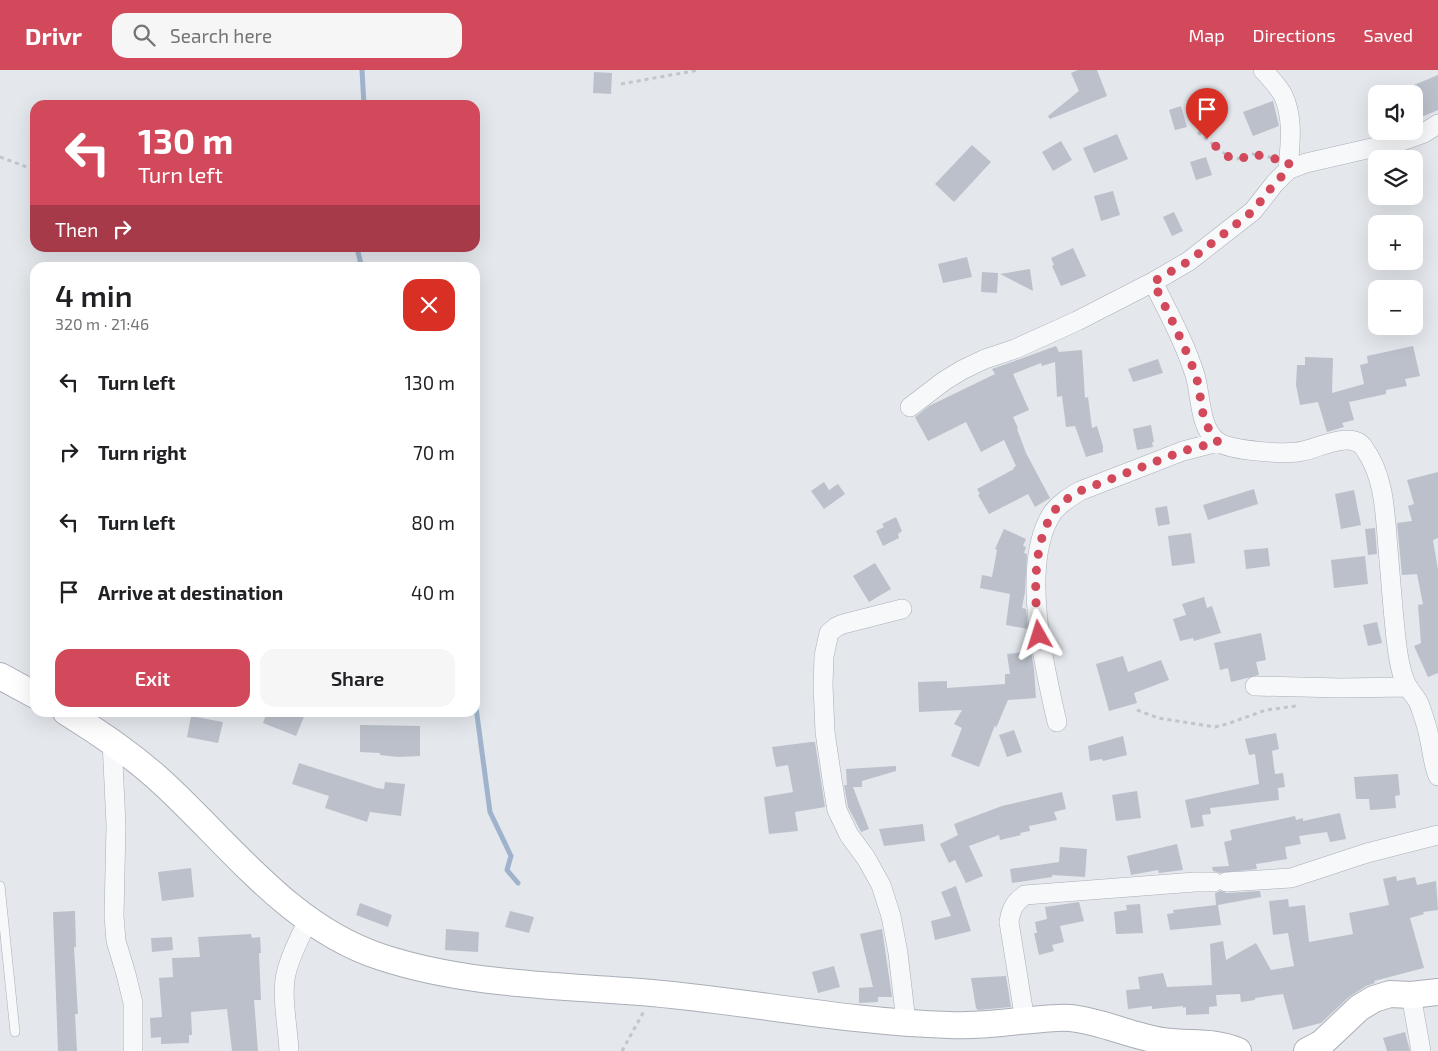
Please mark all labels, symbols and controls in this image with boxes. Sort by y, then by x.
search box [112,13,462,58]
text: Drivr [25,21,82,50]
icon: search [130,21,158,49]
text: Search here [170,24,272,47]
text: Map [1188,24,1225,46]
text: Directions [1253,24,1336,46]
text: Saved [1364,24,1413,46]
map controls [1368,85,1423,335]
button: sound [1368,85,1423,140]
pin [1186,88,1228,139]
icon: arrive [1193,95,1221,123]
text: 130 m [138,119,233,161]
icon: left [55,120,120,185]
button: layers [1368,150,1423,205]
text: Turn left [138,161,223,187]
icon: right [108,215,136,243]
button: + [1368,215,1423,270]
text: Then [55,218,98,241]
text: 4 min [55,277,133,313]
button: close [403,279,455,331]
button: − [1368,280,1423,335]
text: 320 m · 21:46 [55,314,149,333]
icon: left [55,368,83,396]
text: Turn left [98,371,175,394]
text: 130 m [405,371,455,394]
icon: right [55,438,83,466]
text: Turn right [98,441,186,464]
text: 70 m [413,441,455,464]
icon: left [55,508,83,536]
text: Turn left [98,511,175,534]
text: 80 m [411,511,455,534]
icon: arrive [55,578,83,606]
text: Arrive at destination [98,581,283,604]
text: 40 m [411,581,455,604]
position arrow [1012,608,1064,660]
button: Exit [55,649,250,707]
button: Share [260,649,455,707]

